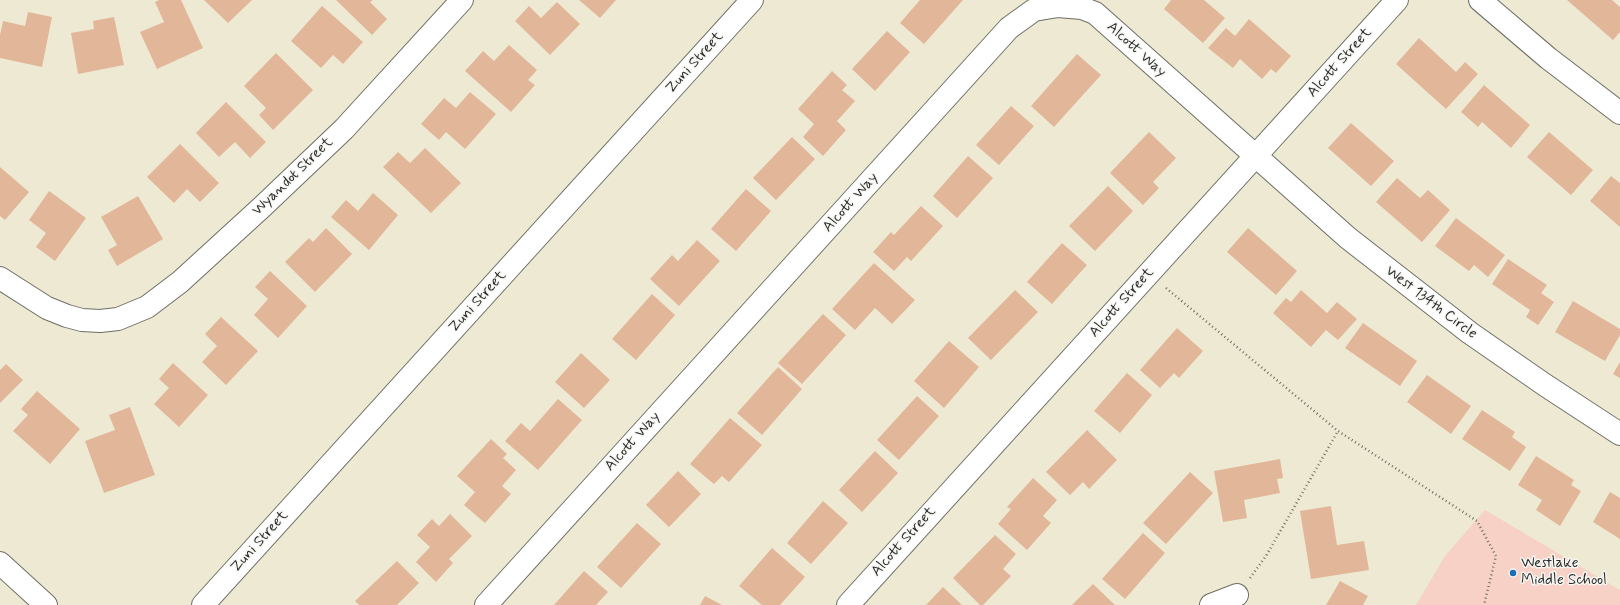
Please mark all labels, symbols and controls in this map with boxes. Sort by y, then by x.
street label: Alcott Way [1103,19,1169,81]
street label: Alcott Street [1304,24,1376,102]
street label: Zuni Street [662,28,728,98]
street label: Wyandot Street [249,134,337,220]
street label: Alcott Way [820,170,882,236]
street label: West 134th Circle [1381,263,1481,343]
street label: Alcott Street [1086,264,1158,342]
street label: Zuni Street [445,267,511,337]
street label: Alcott Way [602,409,664,475]
street label: Alcott Street [868,503,940,581]
street label: Zuni Street [227,507,293,577]
place label: Westlake Middle School [1521,555,1607,590]
marker: Westlake Middle School [1508,568,1518,578]

